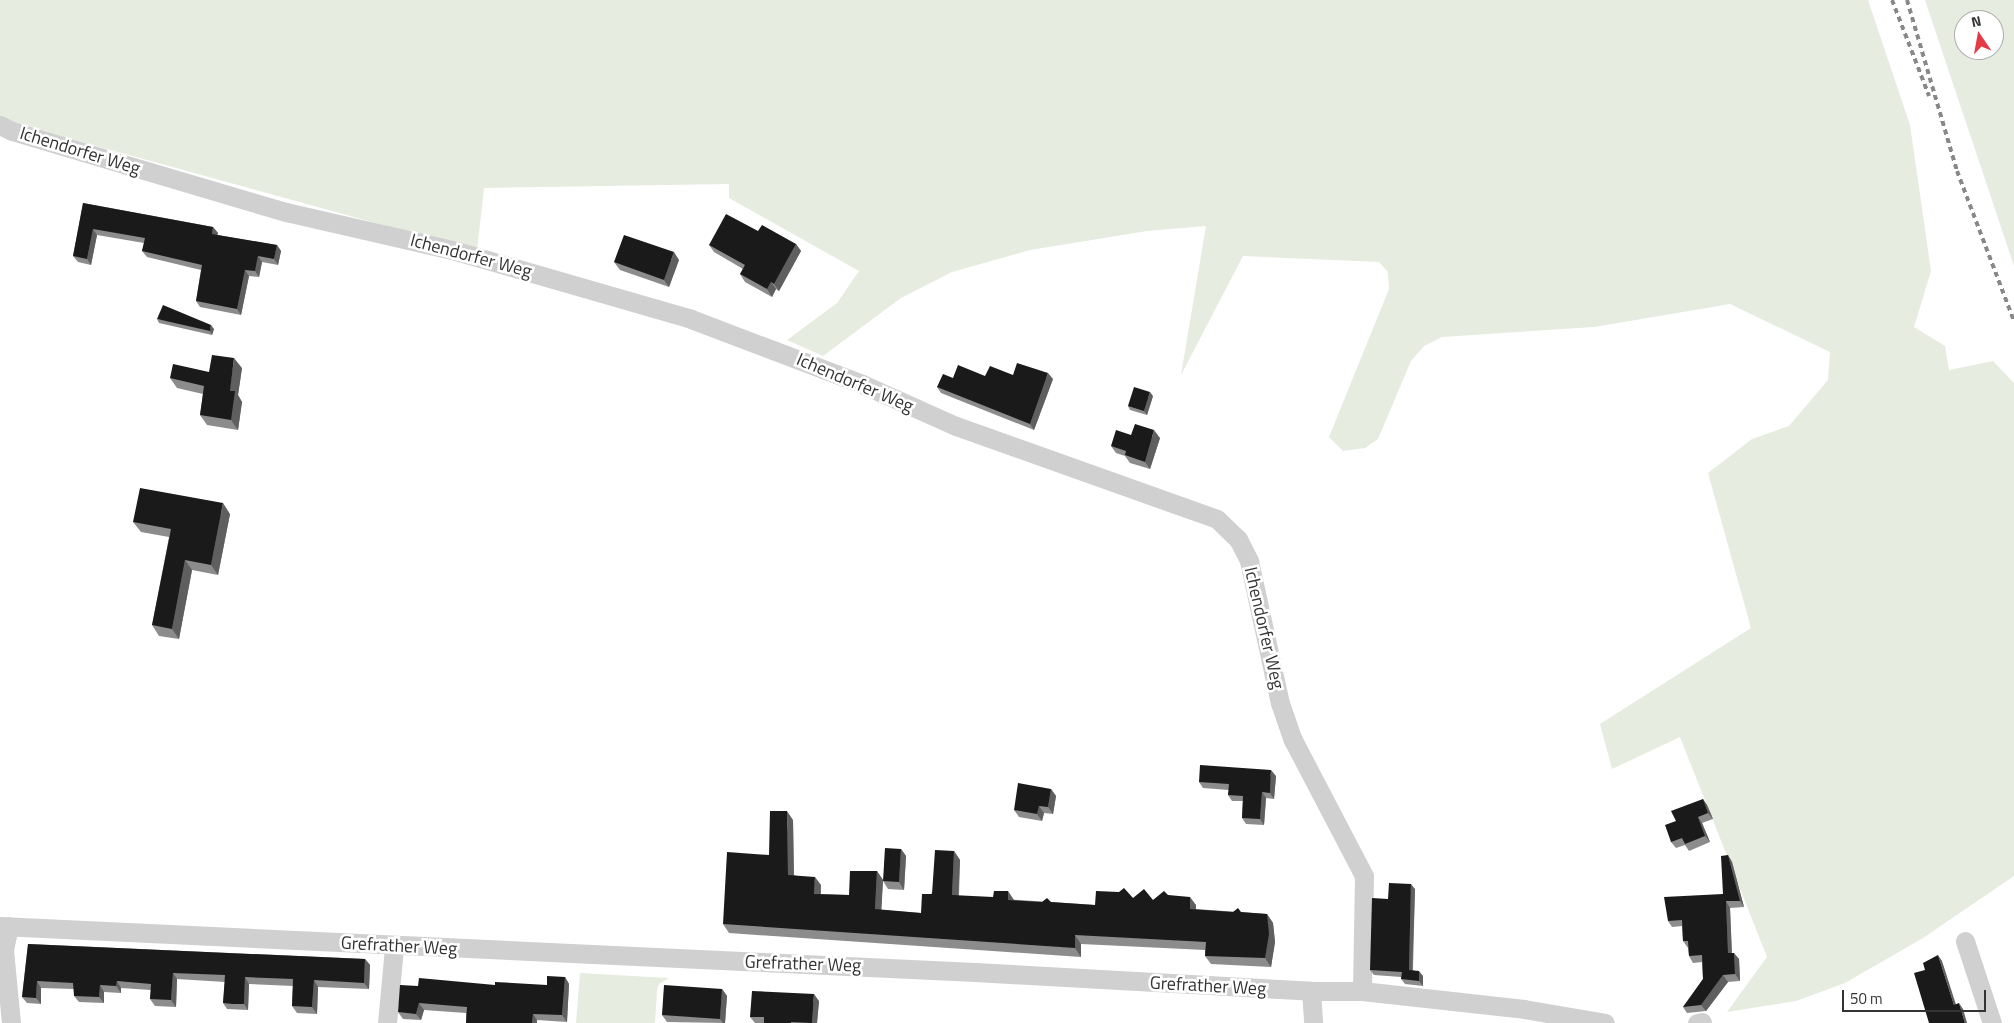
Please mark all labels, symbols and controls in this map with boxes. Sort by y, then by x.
north arrow [1954,10,2004,60]
text: N [1969,10,1983,32]
street label: Ichendorfer Weg [17,122,143,180]
street label: Ichendorfer Weg [408,229,534,283]
street label: Ichendorfer Weg [793,349,917,417]
street label: Ichendorfer Weg [1239,565,1289,691]
street label: Grefrather Weg [340,932,458,960]
street label: Grefrather Weg [744,951,862,977]
street label: Grefrather Weg [1149,972,1267,1000]
scale bar [1844,980,1988,1012]
text: 50 m [1850,987,1883,1010]

